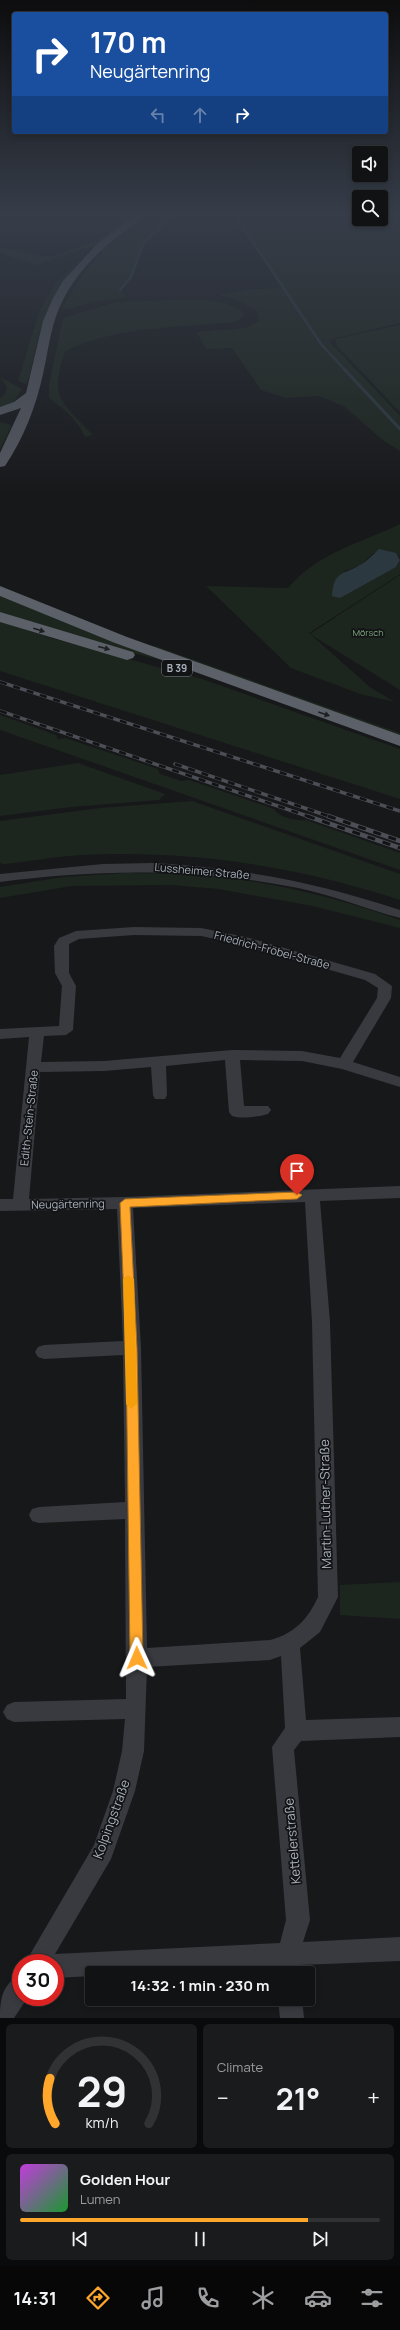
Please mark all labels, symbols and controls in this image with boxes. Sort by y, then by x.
text: 170 m [90,23,166,61]
icon: right [24,28,76,80]
text: Neugärtenring [90,59,211,83]
icon: left [147,104,169,126]
icon: ahead [189,104,211,126]
icon: right [231,104,253,126]
map controls [352,146,388,226]
button: sound [352,146,388,182]
button: search [352,190,388,226]
park label: Mörsch [352,626,384,639]
one-way arrow [34,627,46,633]
one-way arrow [98,646,110,652]
road number: B 39 [162,660,192,676]
one-way arrow [319,712,331,718]
street label: Lussheimer Straße [154,859,251,882]
street label: Friedrich-Fröbel-Straße [213,927,332,972]
street label: Edith-Stein-Straße [16,1069,41,1167]
pin [280,1154,314,1195]
icon: arrive [286,1160,308,1182]
street label: Neugärtenring [31,1195,105,1212]
street label: Martin-Luther-Straße [315,1439,335,1569]
position arrow [116,1637,158,1679]
street label: Kolpingstraße [88,1776,134,1861]
street label: Kettelerstraße [279,1797,305,1885]
speed limit sign: 30 [12,1954,64,2006]
text: 14:32 · 1 min · 230 m [130,1975,270,1996]
text: Climate [217,2058,263,2076]
text: 29 [76,2063,127,2119]
text: 21° [276,2078,320,2119]
text: − [217,2083,229,2113]
text: + [367,2083,380,2113]
text: km/h [85,2113,118,2132]
text: Golden Hour [80,2169,170,2190]
text: Lumen [80,2190,120,2208]
icon: previous [69,2228,91,2250]
icon: pause [189,2228,211,2250]
icon: next [309,2228,331,2250]
icon: directions [84,2284,112,2312]
icon: music [139,2284,167,2312]
icon: phone [194,2284,222,2312]
icon: climate [249,2284,277,2312]
icon: car [304,2284,332,2312]
icon: filters [358,2284,386,2312]
text: 14:31 [13,2286,57,2310]

